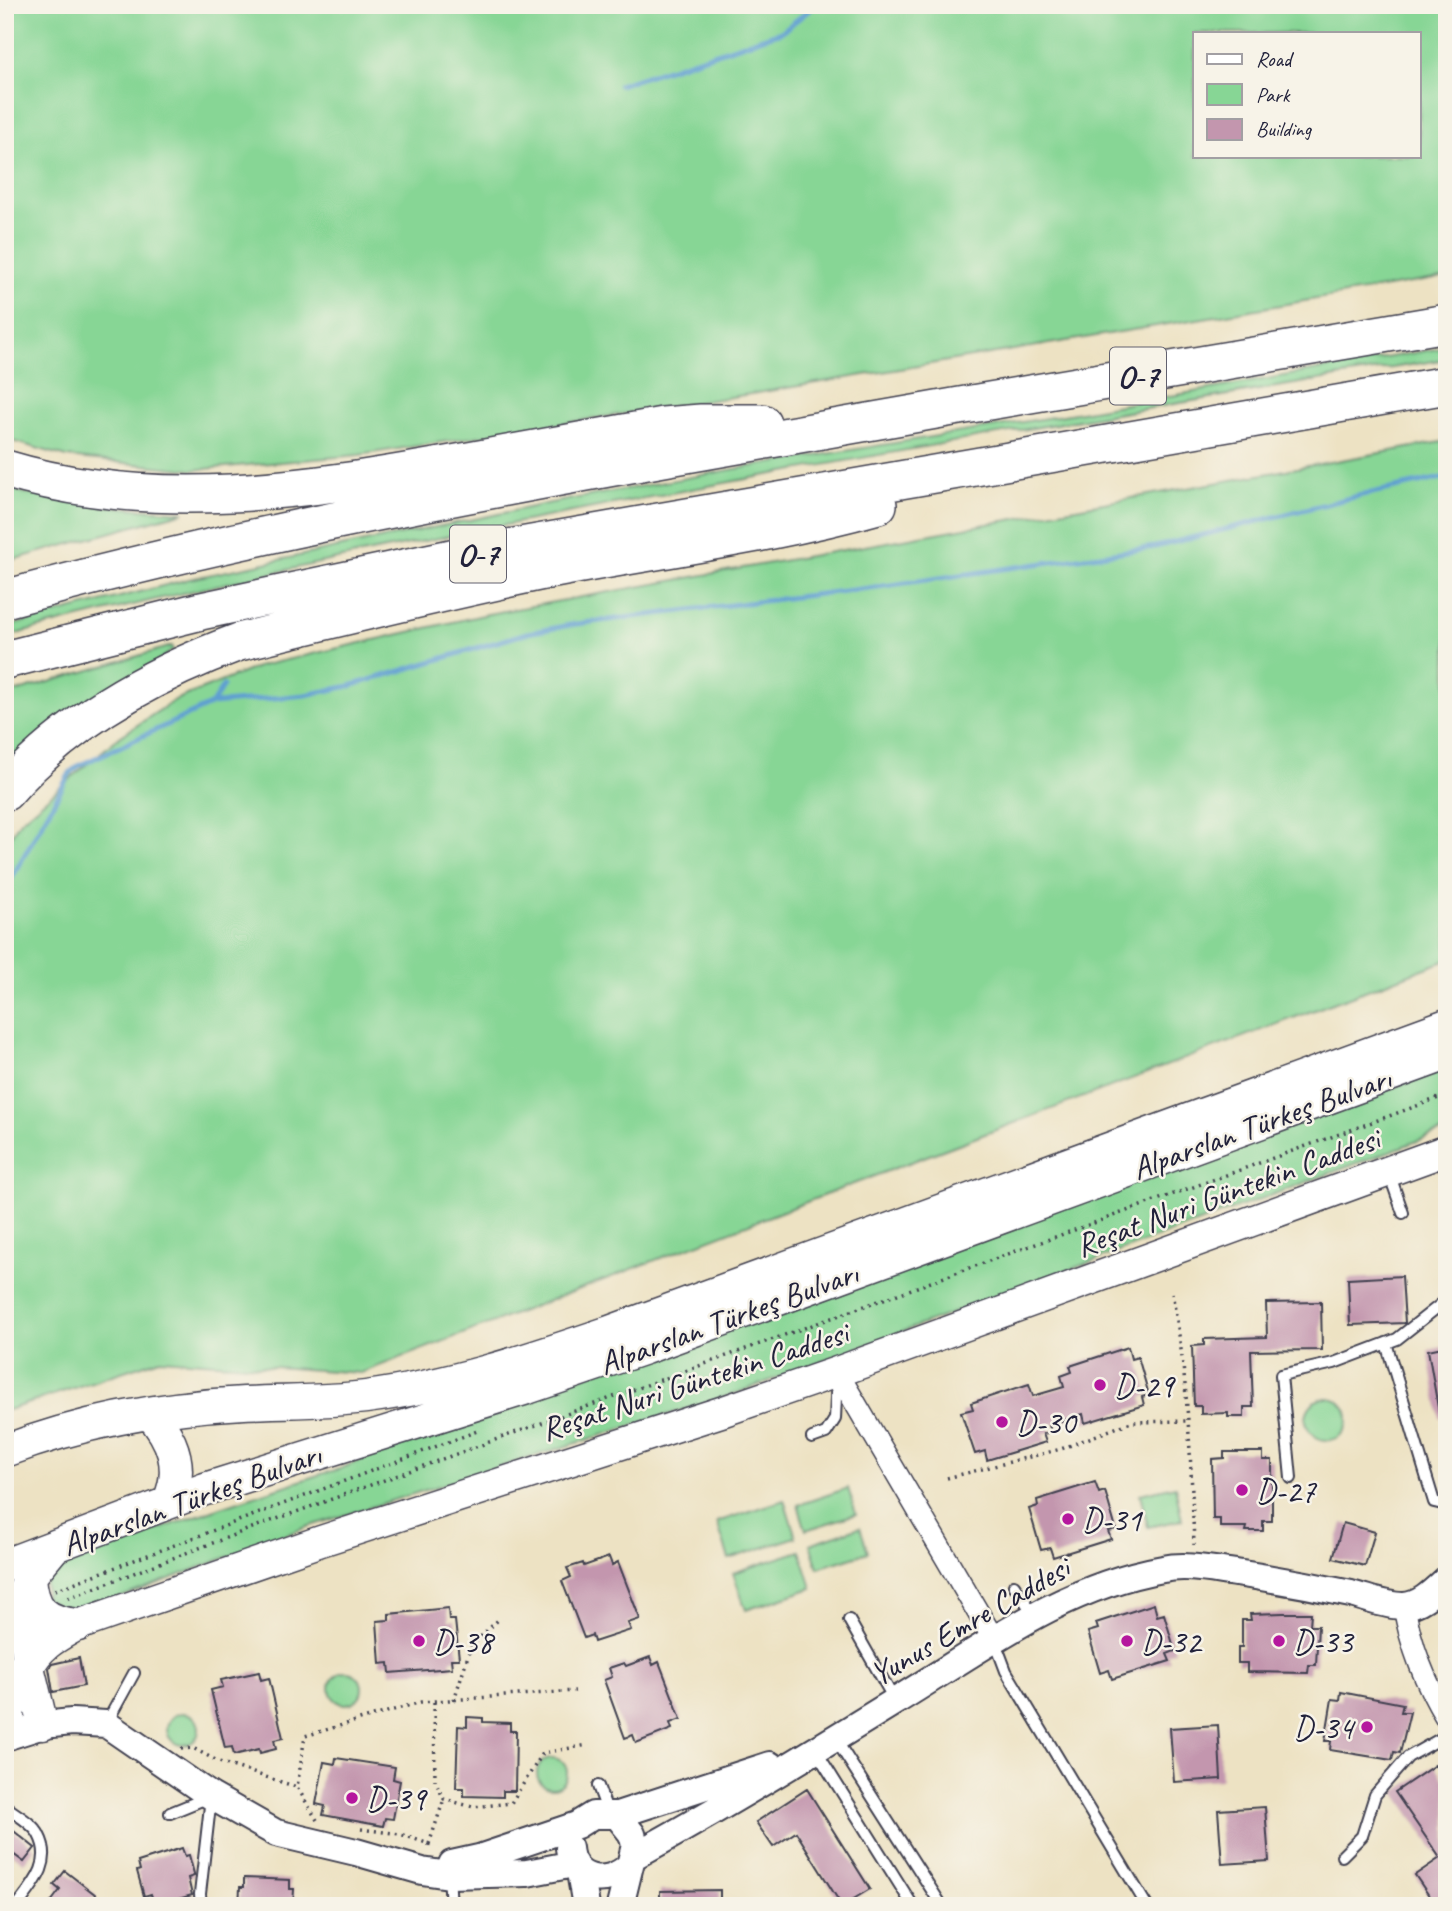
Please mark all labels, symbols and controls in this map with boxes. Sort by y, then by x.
legend [1193,32,1420,158]
text: Road [1256,46,1295,72]
text: Park [1256,82,1291,108]
text: Building [1256,116,1313,142]
road number: O-7 [1110,348,1166,404]
road number: O-7 [450,526,506,582]
street label: Alparslan Türkeş Bulvarı [1126,1056,1398,1189]
street label: Reşat Nuri Güntekin Caddesi [1070,1116,1389,1266]
street label: Alparslan Türkeş Bulvarı [593,1251,865,1384]
street label: Reşat Nuri Güntekin Caddesi [536,1310,857,1450]
place label: D-29 [1114,1365,1177,1407]
marker: D-29 [1092,1377,1108,1393]
place label: D-30 [1016,1402,1078,1444]
marker: D-30 [994,1414,1010,1430]
street label: Alparslan Türkeş Bulvarı [56,1432,328,1565]
place label: D-27 [1256,1470,1318,1512]
marker: D-27 [1234,1482,1250,1498]
place label: D-31 [1082,1499,1144,1541]
marker: D-31 [1060,1511,1076,1527]
street label: Yunus Emre Caddesi [862,1545,1080,1695]
place label: D-38 [433,1621,496,1663]
place label: D-32 [1141,1621,1204,1663]
place label: D-33 [1293,1621,1355,1663]
marker: D-38 [411,1633,427,1649]
marker: D-32 [1119,1633,1135,1649]
marker: D-33 [1271,1633,1287,1649]
place label: D-34 [1293,1707,1356,1749]
marker: D-34 [1359,1719,1375,1735]
place label: D-39 [366,1778,429,1820]
marker: D-39 [344,1790,360,1806]

